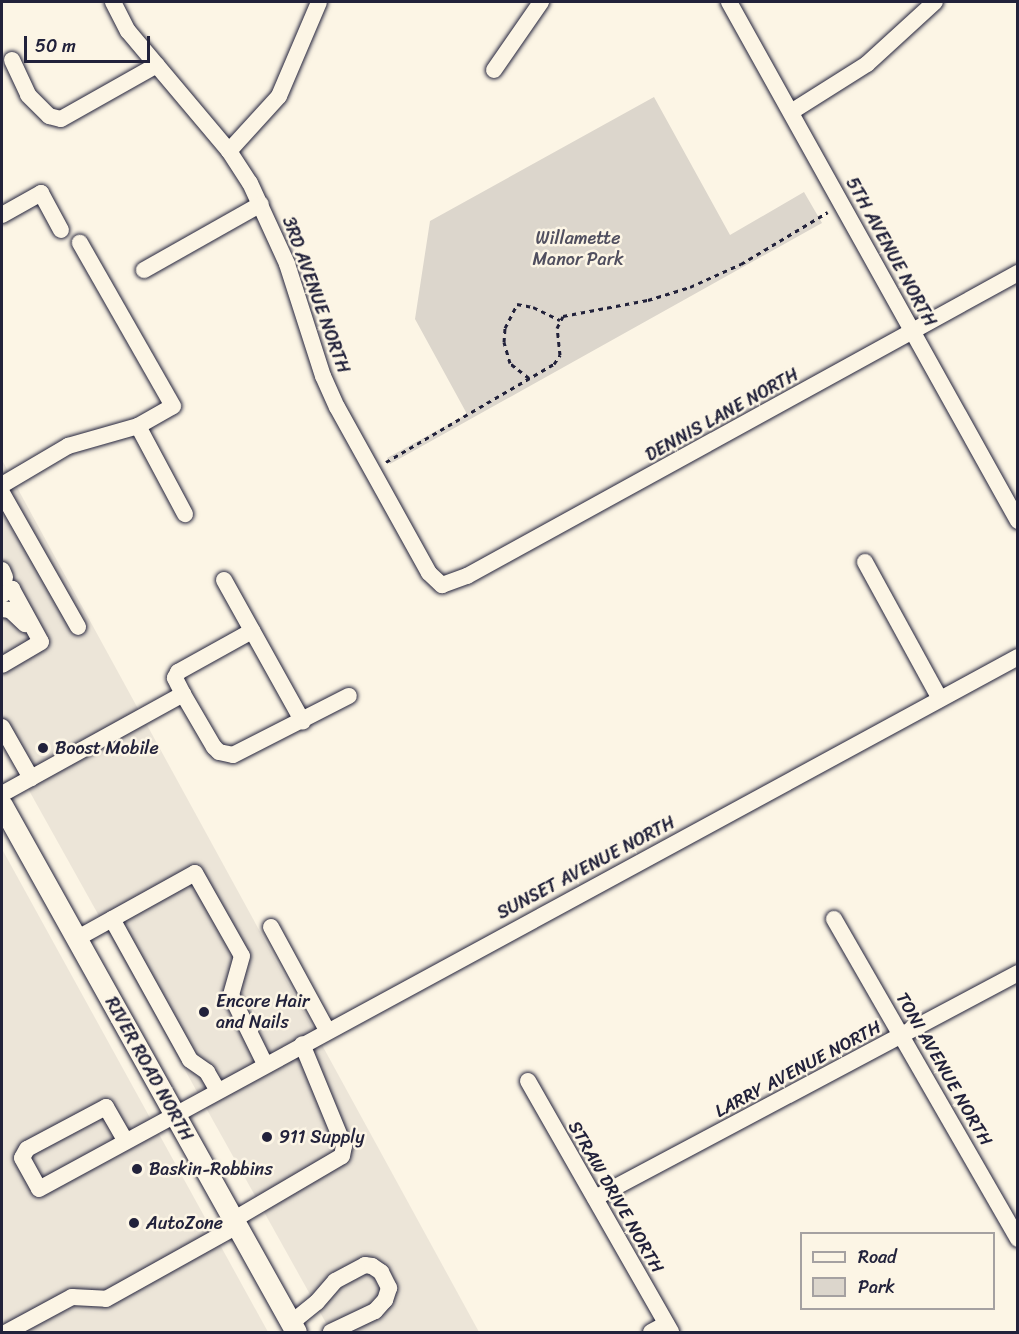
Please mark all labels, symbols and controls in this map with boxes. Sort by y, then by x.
scale bar [27,24,153,62]
text: 50 m [35,30,76,62]
street label: 5TH AVENUE NORTH [841,174,941,330]
street label: 3RD AVENUE NORTH [278,214,354,376]
park label: Willamette Manor Park [532,228,624,270]
street label: DENNIS LANE NORTH [642,364,802,466]
place label: Boost Mobile [55,737,158,759]
marker: Boost Mobile [36,741,50,755]
street label: SUNSET AVENUE NORTH [493,812,679,924]
street label: TONI AVENUE NORTH [892,989,996,1149]
place label: Encore Hair and Nails [216,991,309,1034]
street label: RIVER ROAD NORTH [101,994,197,1144]
marker: Encore Hair and Nails [197,1005,211,1019]
street label: LARRY AVENUE NORTH [712,1016,884,1122]
street label: STRAW DRIVE NORTH [563,1117,669,1277]
place label: 911 Supply [279,1126,365,1148]
marker: 911 Supply [260,1130,274,1144]
place label: Baskin-Robbins [149,1158,273,1180]
marker: Baskin-Robbins [130,1162,144,1176]
place label: AutoZone [146,1212,223,1234]
marker: AutoZone [127,1216,141,1230]
legend [800,1232,995,1310]
text: Road [858,1241,897,1273]
text: Park [858,1271,895,1303]

